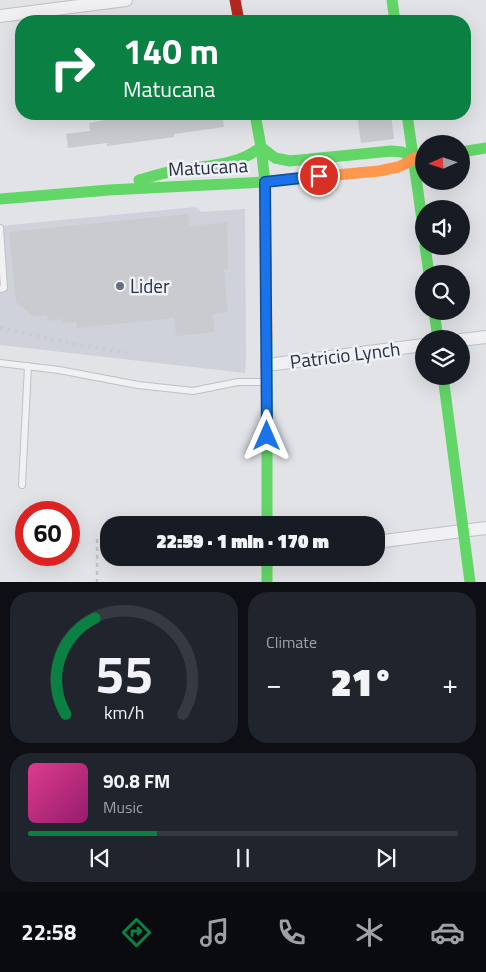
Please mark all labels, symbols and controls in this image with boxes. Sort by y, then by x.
text: 140 m [123,24,219,78]
icon: right [40,35,105,100]
text: Matucana [123,72,215,106]
north arrow [415,135,470,190]
map controls [415,135,470,385]
street label: Matucana [167,150,249,183]
pin [298,155,340,197]
icon: arrive [305,162,333,190]
button: sound [415,200,470,255]
button: search [415,265,470,320]
place label: Lider [130,271,170,300]
marker: Lider [114,280,126,292]
button: layers [415,330,470,385]
street label: Patricio Lynch [288,333,402,376]
position arrow [240,409,292,461]
speed limit sign: 60 [15,501,80,566]
text: 22:59 · 1 min · 170 m [156,526,329,555]
text: Climate [266,630,317,654]
text: 55 [95,634,153,713]
text: 21° [331,653,393,711]
text: − [266,662,282,705]
text: + [442,662,458,705]
text: km/h [104,699,144,726]
text: 90.8 FM [103,766,170,795]
text: Music [103,795,143,819]
icon: previous [86,844,114,872]
icon: pause [229,844,257,872]
icon: next [372,844,400,872]
text: 22:58 [21,915,76,949]
icon: directions [119,915,154,950]
icon: music [197,915,232,950]
icon: phone [274,915,309,950]
icon: climate [352,915,387,950]
icon: car [430,915,465,950]

